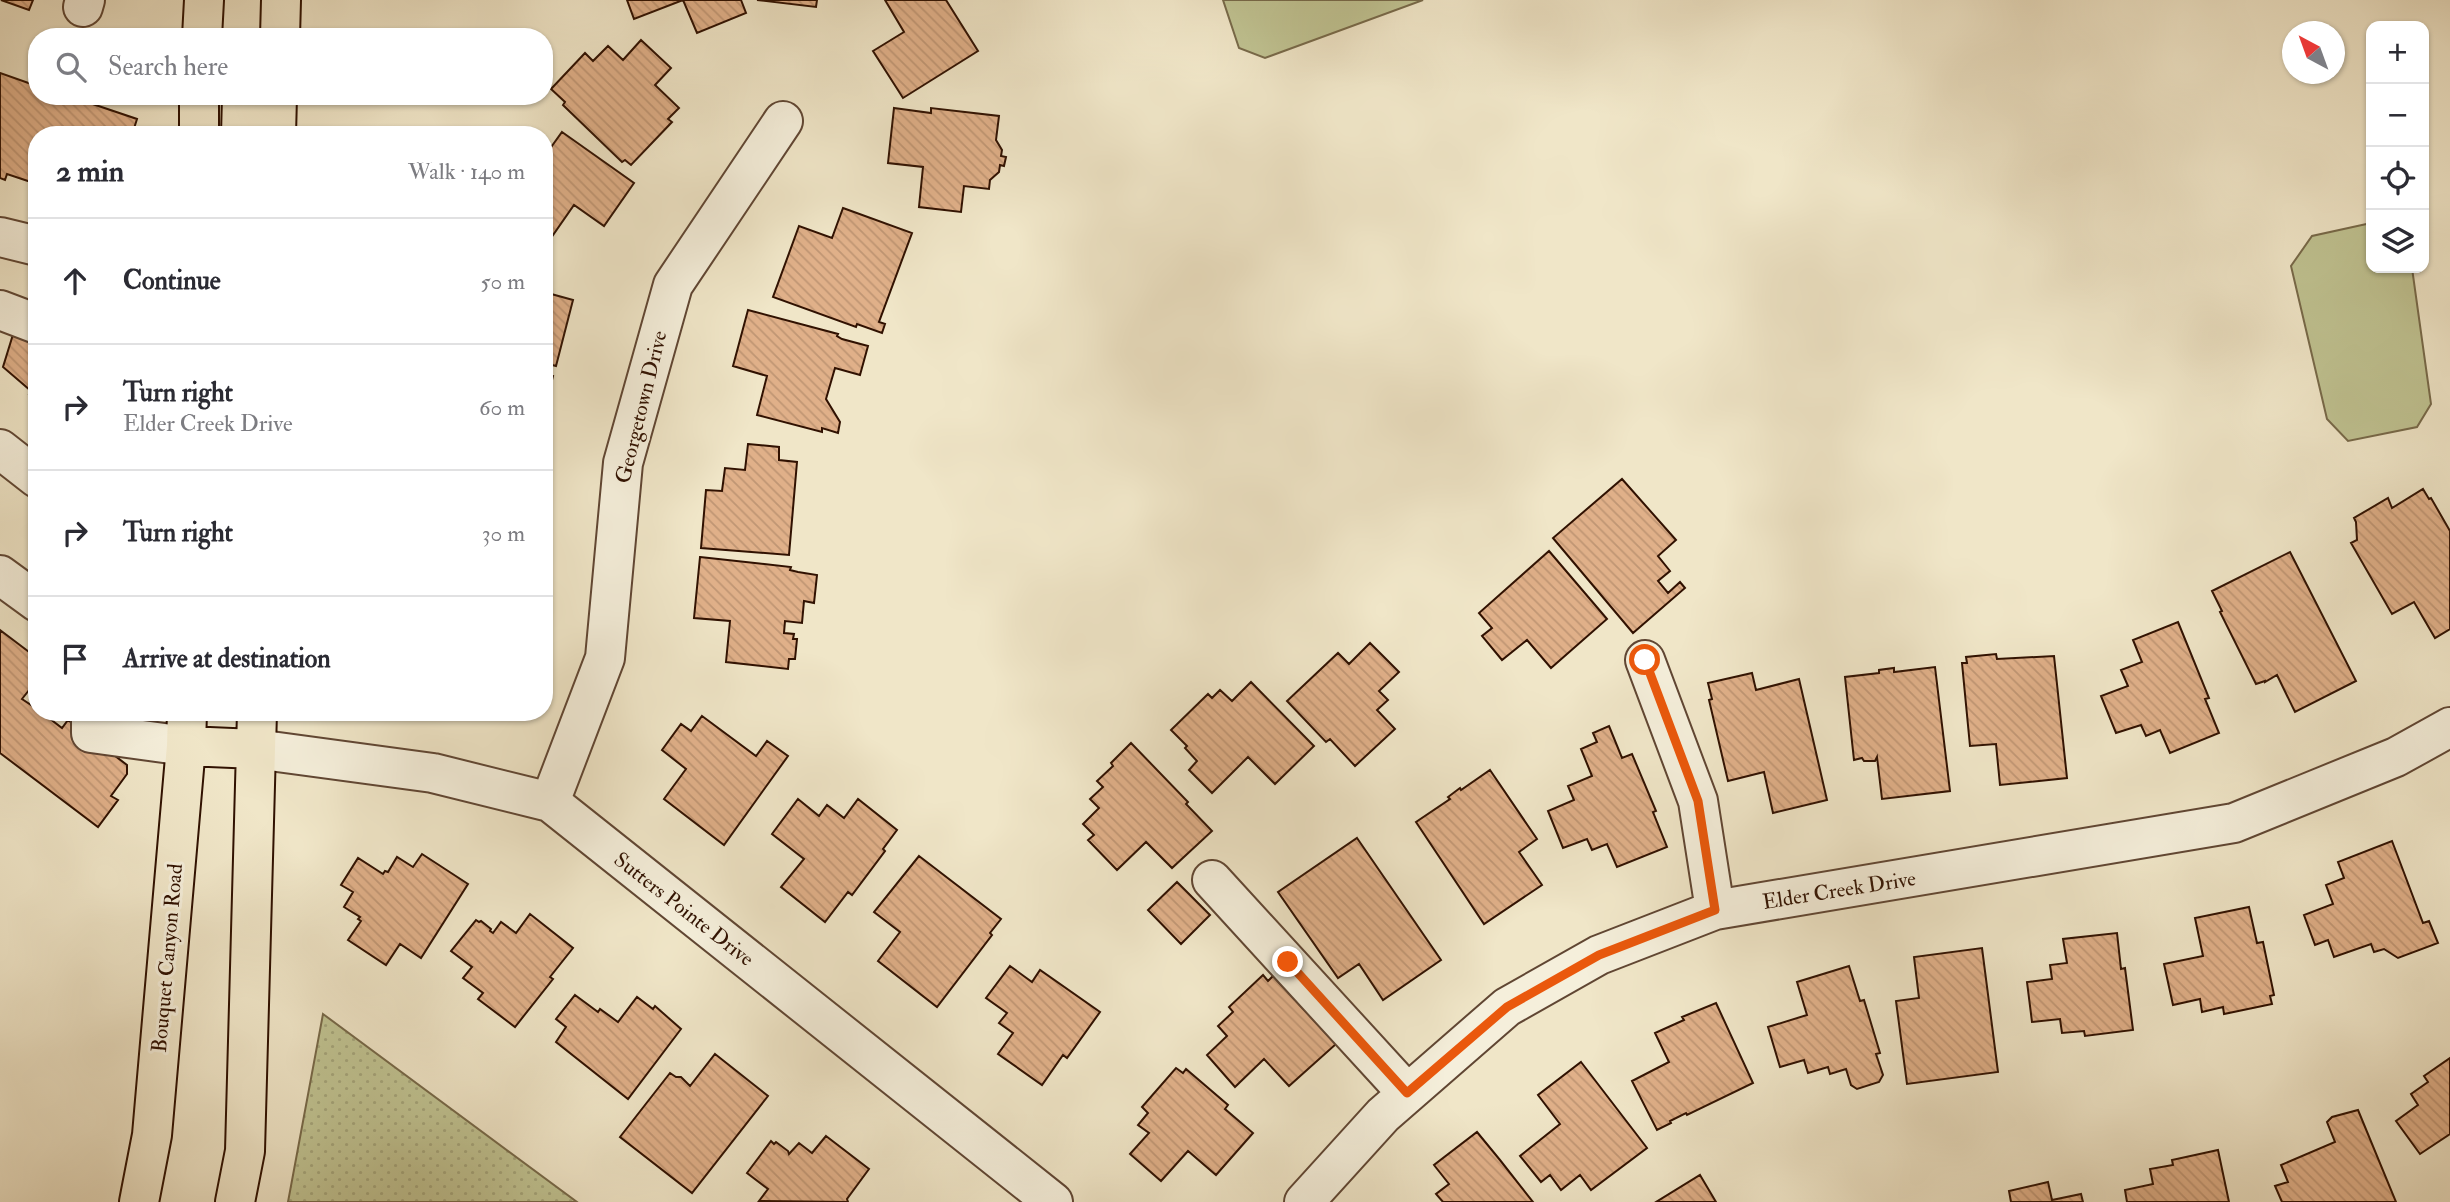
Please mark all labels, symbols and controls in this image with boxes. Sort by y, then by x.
north arrow [2282,21,2345,84]
map controls [2366,21,2429,273]
button: + [2366,21,2429,84]
search box [28,28,553,105]
icon: search [52,48,90,86]
text: Search here [108,51,228,83]
button: − [2366,84,2429,147]
button: locate [2366,147,2429,210]
text: 2 min [56,153,124,190]
text: Walk · 140 m [408,157,525,186]
button: layers [2366,210,2429,273]
icon: ahead [56,262,94,300]
text: Continue [123,265,221,297]
text: 50 m [481,267,525,296]
street label: Georgetown Drive [609,328,674,486]
text: Turn right [123,377,233,409]
icon: right [56,388,94,426]
text: 60 m [479,393,525,422]
text: Elder Creek Drive [123,409,293,438]
icon: right [56,514,94,552]
text: Turn right [123,517,233,549]
text: 30 m [482,519,525,548]
icon: arrive [56,640,94,678]
text: Arrive at destination [123,643,331,675]
route start [1629,644,1660,675]
street label: Sutters Pointe Drive [608,846,759,973]
street label: Bouquet Canyon Road [146,862,189,1054]
street label: Elder Creek Drive [1761,865,1918,916]
route end [1272,946,1303,977]

